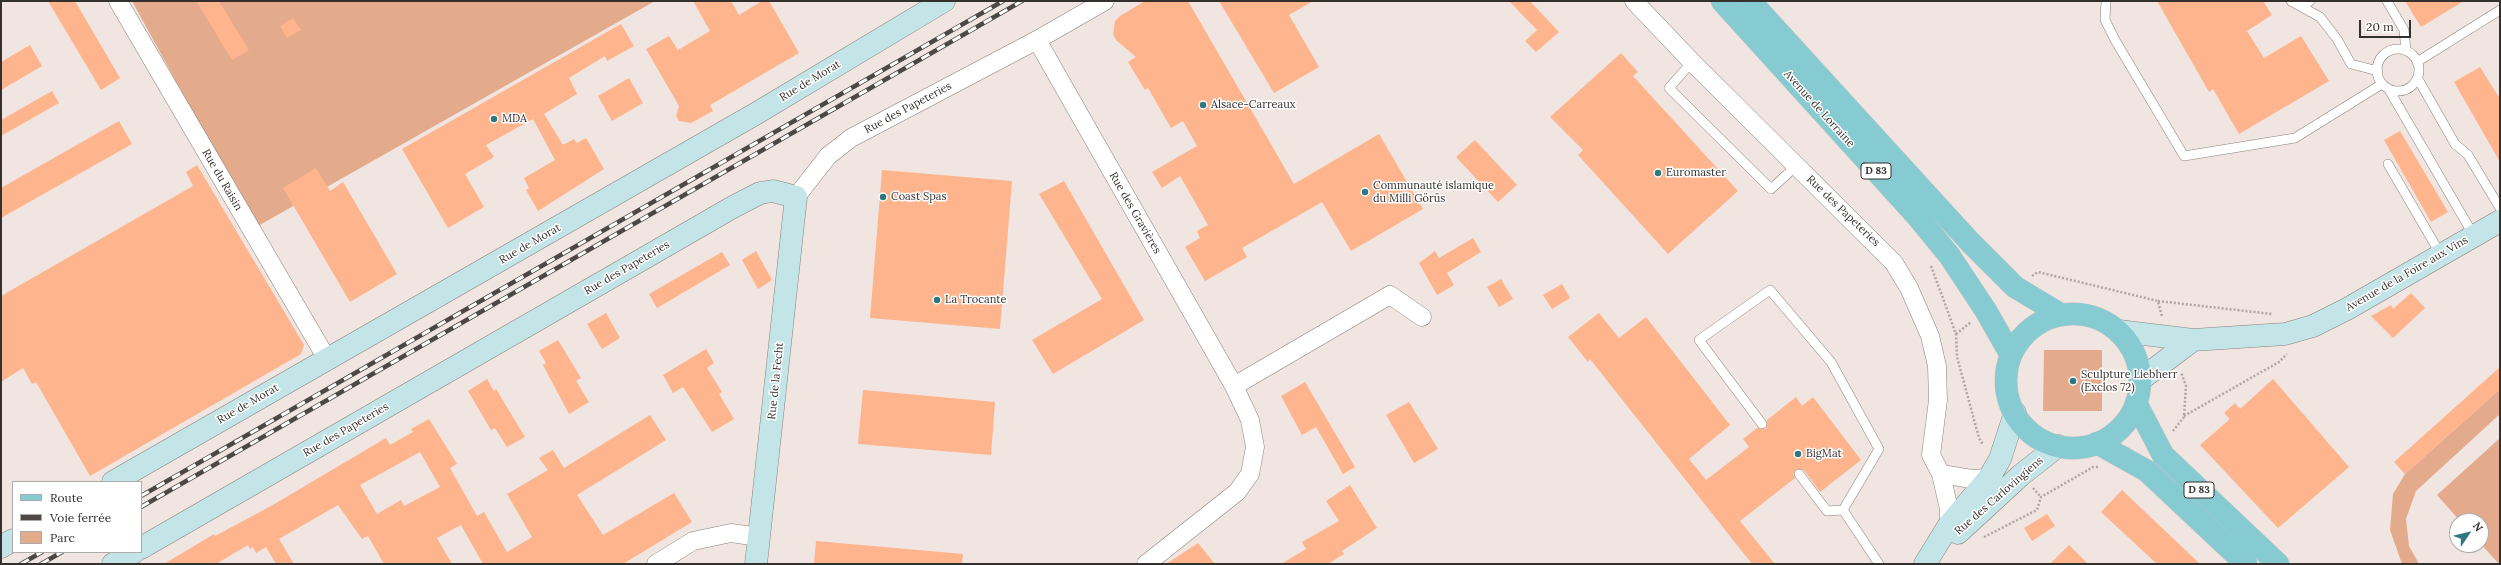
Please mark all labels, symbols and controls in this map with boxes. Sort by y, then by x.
scale bar [2361,12,2413,38]
text: 20 m [2366,19,2394,34]
street label: Rue de Morat [777,58,843,104]
street label: Avenue de Lorraine [1781,68,1857,150]
street label: Rue des Papeteries [862,79,954,137]
place label: Alsace-Carreaux [1211,98,1296,112]
marker: Alsace-Carreaux [1198,100,1208,110]
place label: MDA [502,112,527,126]
marker: MDA [489,114,499,124]
street label: Rue du Raisin [199,147,245,213]
road number: D 83 [1861,163,1891,179]
place label: Euromaster [1666,166,1726,180]
marker: Euromaster [1653,168,1663,178]
street label: Rue des Gravières [1106,170,1164,256]
street label: Rue des Papeteries [1804,173,1882,249]
place label: Communauté islamique du Milli Görüs [1373,179,1494,205]
marker: Communauté islamique du Milli Görüs [1360,187,1370,197]
place label: Coast Spas [891,190,947,204]
marker: Coast Spas [878,192,888,202]
street label: Rue de Morat [497,221,563,267]
street label: Avenue de la Foire aux Vins [2344,234,2470,314]
street label: Rue des Papeteries [582,238,672,298]
place label: La Trocante [945,293,1006,307]
marker: La Trocante [932,295,942,305]
street label: Rue de la Fecht [765,342,787,420]
place label: Sculpture Liebherr (Exclos 72) [2081,368,2177,394]
marker: Sculpture Liebherr (Exclos 72) [2068,376,2078,386]
street label: Rue de Morat [215,381,281,427]
street label: Rue des Papeteries [301,400,391,460]
place label: BigMat [1806,447,1842,461]
marker: BigMat [1793,449,1803,459]
street label: Rue des Carlovingiens [1952,454,2046,538]
legend [12,481,142,553]
road number: D 83 [2184,482,2214,498]
text: Route [50,490,83,505]
text: Voie ferrée [50,510,111,525]
north arrow [2449,513,2489,553]
text: N [2470,519,2486,534]
text: Parc [50,530,75,545]

